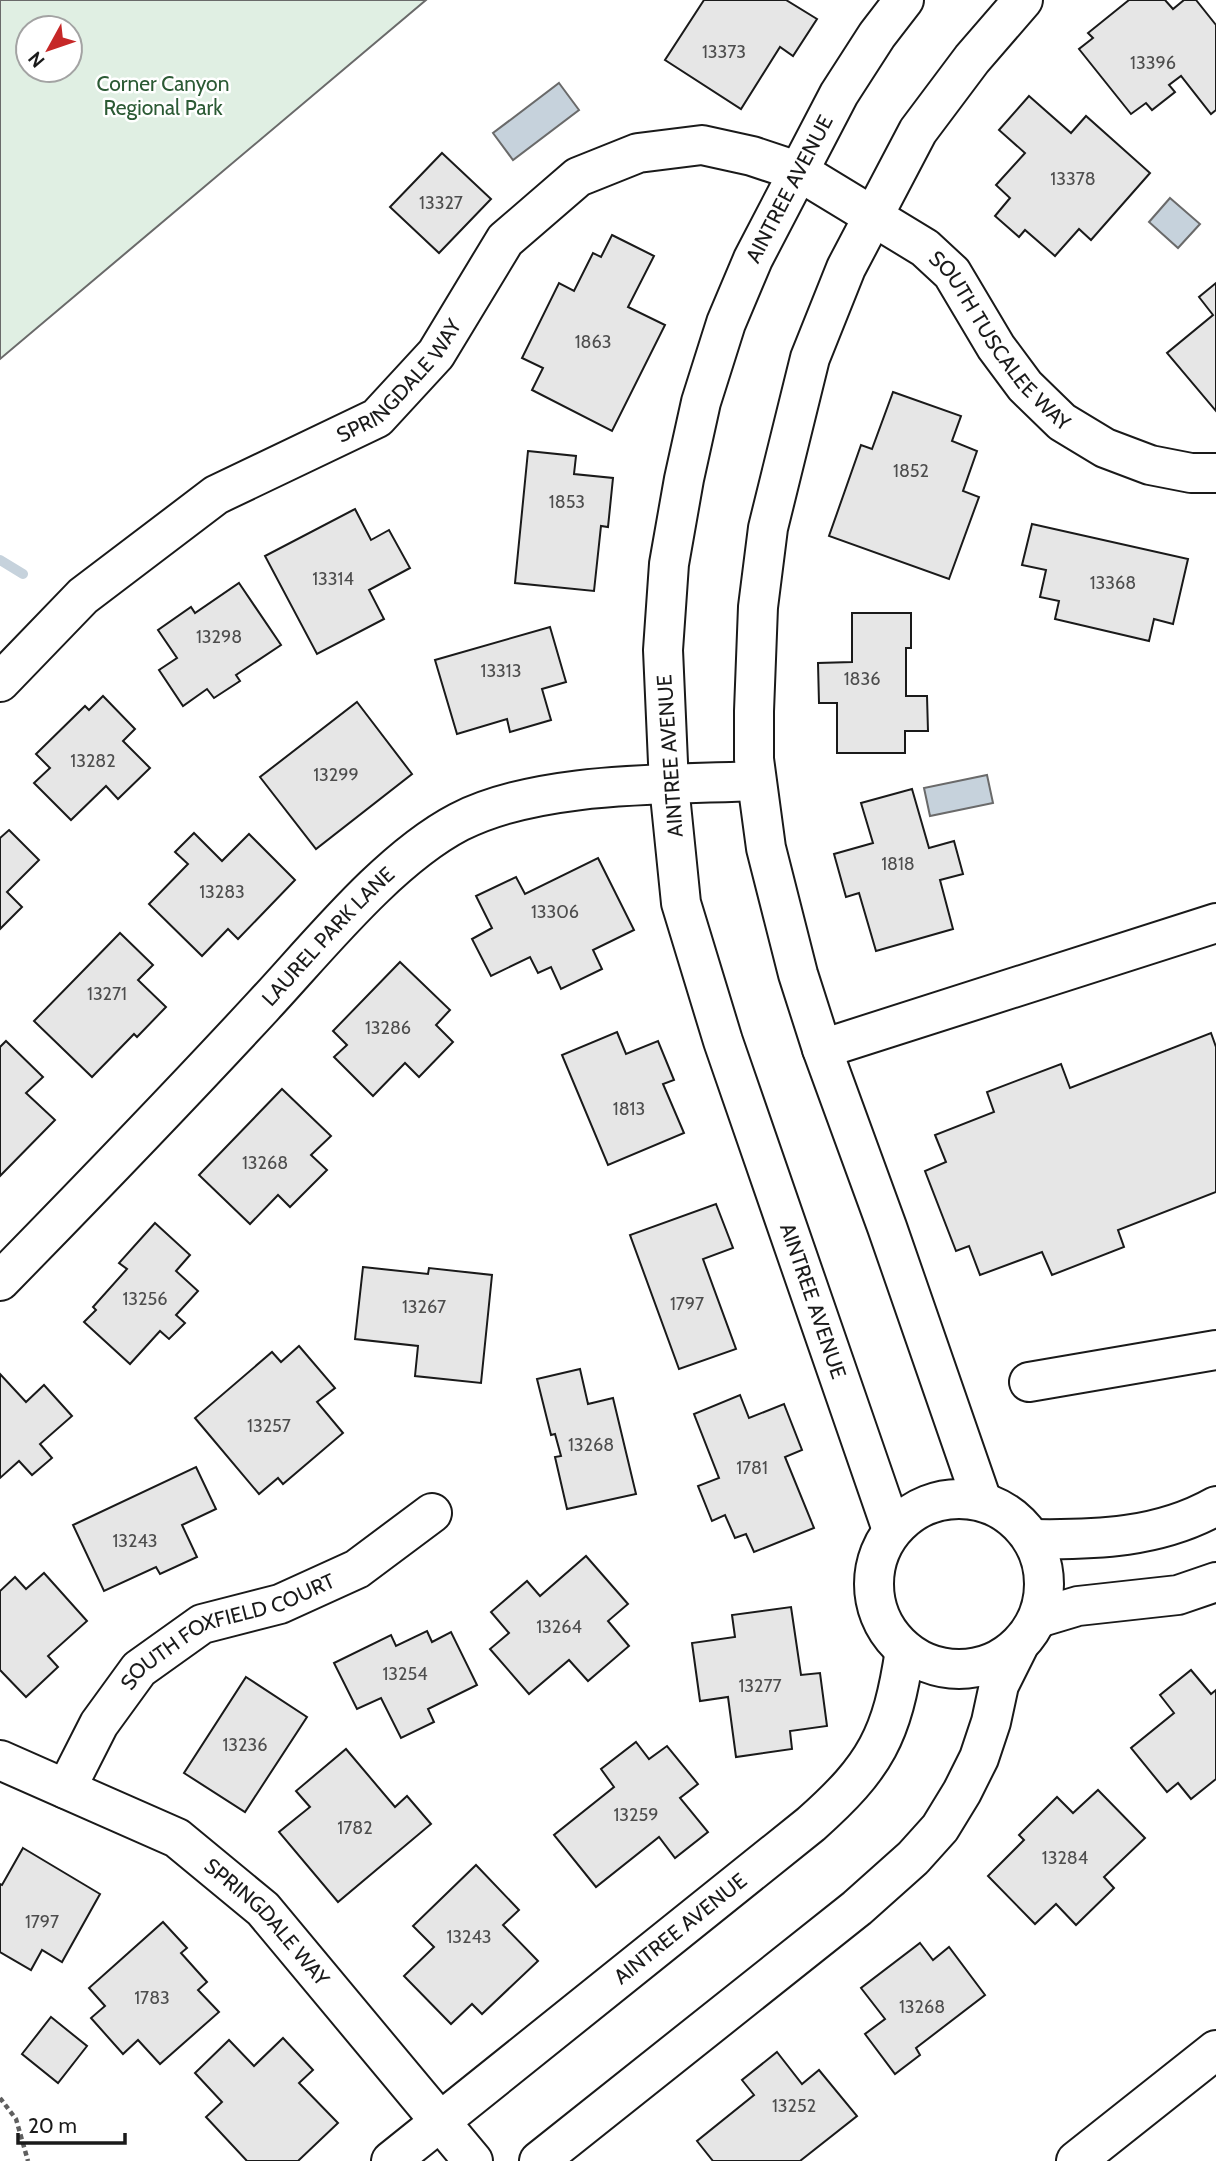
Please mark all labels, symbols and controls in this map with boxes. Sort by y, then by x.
north arrow [14,14,84,84]
house number: 13373 [702,41,746,63]
text: N [23,47,49,72]
house number: 13396 [1130,52,1176,74]
park label: Corner Canyon Regional Park [97,71,229,120]
street label: AINTREE AVENUE [740,111,838,267]
house number: 13378 [1050,168,1096,190]
house number: 13327 [419,192,463,214]
street label: SOUTH TUSCALEE WAY [924,245,1076,436]
street label: SPRINGDALE WAY [332,314,467,448]
house number: 1863 [575,331,611,353]
house number: 1852 [893,460,929,482]
house number: 1853 [549,491,585,513]
house number: 13314 [312,568,354,590]
house number: 13368 [1090,572,1136,594]
house number: 13298 [196,626,242,648]
house number: 13313 [481,660,521,682]
house number: 1836 [844,668,880,690]
street label: AINTREE AVENUE [651,674,688,838]
house number: 13282 [70,750,116,772]
house number: 13299 [313,764,359,786]
house number: 1818 [881,853,915,875]
street label: LAUREL PARK LANE [257,861,399,1011]
house number: 13283 [199,881,245,903]
house number: 13306 [531,901,579,923]
house number: 13271 [87,983,127,1005]
house number: 13286 [365,1017,411,1039]
house number: 1813 [613,1098,645,1120]
house number: 13268 [242,1152,288,1174]
street label: AINTREE AVENUE [775,1220,852,1382]
house number: 13256 [122,1288,168,1310]
house number: 1797 [670,1293,704,1315]
house number: 13267 [402,1296,446,1318]
house number: 13257 [247,1415,291,1437]
house number: 13268 [568,1434,614,1456]
house number: 1781 [736,1457,768,1479]
house number: 13243 [112,1530,158,1552]
street label: SOUTH FOXFIELD COURT [115,1568,339,1694]
house number: 13264 [536,1616,582,1638]
house number: 13254 [382,1663,428,1685]
house number: 13277 [738,1675,782,1697]
house number: 13236 [222,1734,268,1756]
house number: 13259 [613,1804,659,1826]
house number: 1782 [337,1817,373,1839]
house number: 13284 [1042,1847,1088,1869]
street label: SPRINGDALE WAY [200,1853,335,1992]
street label: AINTREE AVENUE [609,1868,751,1989]
house number: 1797 [25,1911,59,1933]
house number: 13243 [446,1926,492,1948]
house number: 1783 [134,1987,170,2009]
house number: 13268 [899,1996,945,2018]
house number: 13252 [772,2095,816,2117]
scale bar [18,2102,124,2146]
text: 20 m [28,2113,77,2138]

